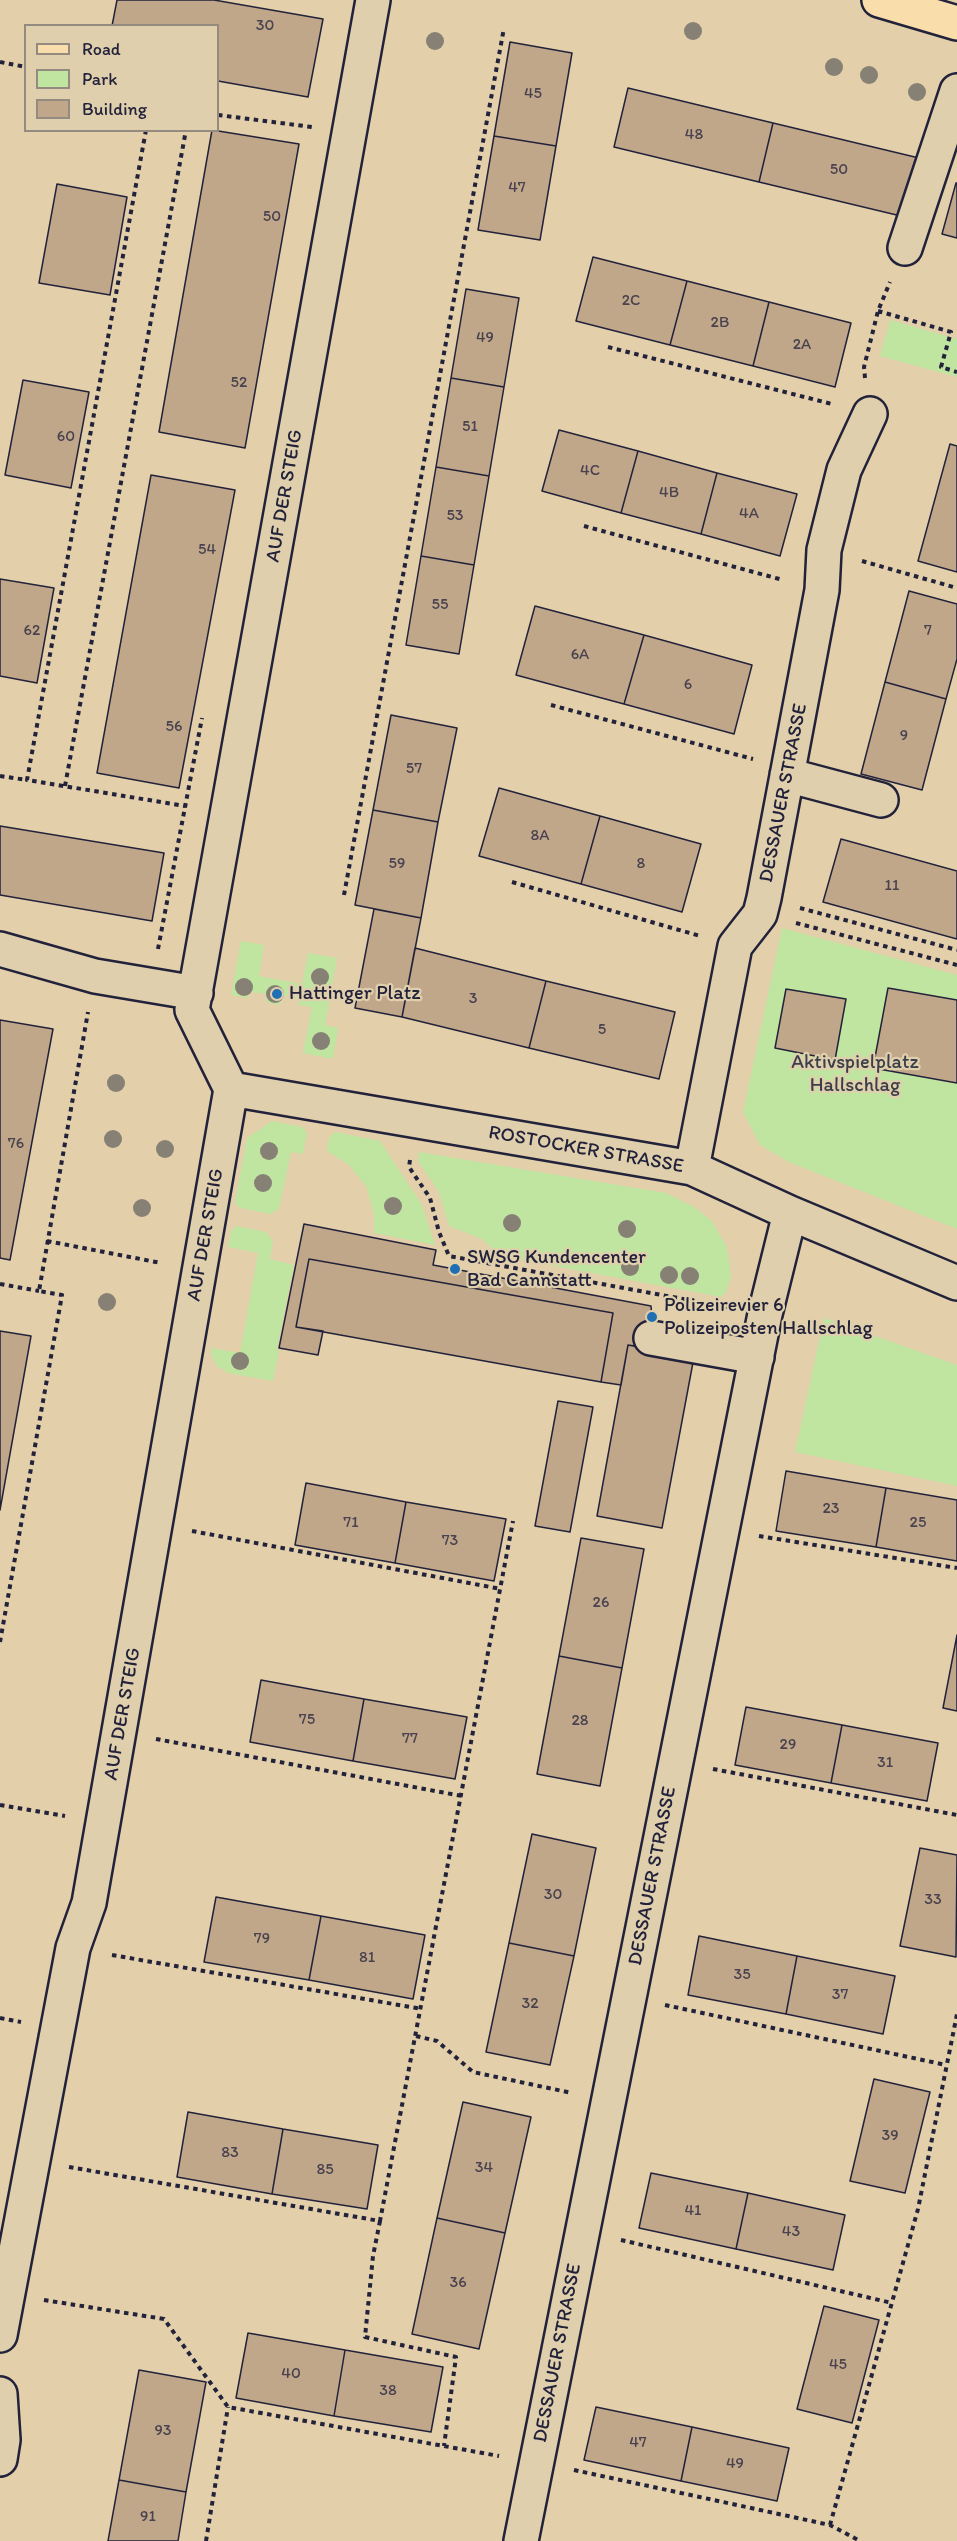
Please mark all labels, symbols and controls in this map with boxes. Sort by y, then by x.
house number: 30 [256,16,274,36]
legend [24,24,219,132]
text: Road [82,38,121,60]
text: Park [82,68,117,90]
house number: 45 [524,84,542,104]
text: Building [82,98,147,120]
house number: 48 [685,125,703,145]
house number: 50 [830,160,848,180]
house number: 47 [508,178,526,198]
house number: 50 [263,207,281,227]
house number: 2C [622,291,640,311]
house number: 2B [711,313,729,333]
house number: 49 [476,328,494,348]
house number: 2A [793,335,811,355]
house number: 52 [231,373,247,393]
house number: 51 [462,417,478,437]
house number: 60 [57,427,75,447]
street label: AUF DER STEIG [262,428,308,564]
house number: 4C [580,461,600,481]
house number: 4B [659,483,679,503]
house number: 4A [739,504,759,524]
house number: 53 [446,506,464,526]
house number: 54 [198,540,216,560]
house number: 55 [432,595,448,615]
house number: 62 [24,621,40,641]
house number: 7 [924,621,932,641]
house number: 6A [571,645,589,665]
house number: 6 [684,675,692,695]
street label: DESSAUER STRASSE [755,702,813,884]
house number: 56 [166,717,182,737]
house number: 9 [900,726,908,746]
house number: 57 [406,759,422,779]
house number: 8A [530,826,550,846]
house number: 59 [389,854,405,874]
house number: 8 [637,854,645,874]
house number: 11 [885,876,899,896]
place label: Hattinger Platz [289,982,420,1006]
marker: Hattinger Platz [270,987,284,1001]
house number: 3 [469,989,477,1009]
house number: 5 [598,1020,606,1040]
park label: Aktivspielplatz Hallschlag [791,1051,919,1098]
street label: ROSTOCKER STRASSE [486,1121,686,1179]
house number: 76 [8,1134,24,1154]
street label: AUF DER STEIG [183,1167,229,1303]
place label: SWSG Kundencenter Bad Cannstatt [467,1246,646,1293]
marker: SWSG Kundencenter Bad Cannstatt [448,1262,462,1276]
place label: Polizeirevier 6 Polizeiposten Hallschlag [664,1294,873,1341]
marker: Polizeirevier 6 Polizeiposten Hallschlag [645,1310,659,1324]
house number: 23 [822,1499,840,1519]
house number: 71 [343,1513,359,1533]
house number: 25 [910,1513,926,1533]
house number: 73 [442,1531,458,1551]
house number: 26 [593,1593,609,1613]
street label: AUF DER STEIG [100,1646,146,1782]
house number: 75 [299,1710,315,1730]
house number: 28 [571,1711,589,1731]
house number: 77 [402,1729,418,1749]
house number: 29 [780,1735,796,1755]
house number: 31 [877,1753,893,1773]
street label: DESSAUER STRASSE [624,1785,682,1967]
house number: 30 [544,1885,562,1905]
house number: 33 [924,1890,942,1910]
house number: 79 [254,1929,270,1949]
house number: 81 [359,1948,375,1968]
house number: 35 [733,1965,751,1985]
house number: 37 [832,1985,848,2005]
house number: 32 [521,1994,539,2014]
house number: 39 [881,2126,899,2146]
house number: 83 [221,2143,239,2163]
house number: 34 [475,2158,493,2178]
house number: 85 [316,2160,334,2180]
house number: 41 [684,2201,702,2221]
house number: 43 [782,2222,800,2242]
street label: DESSAUER STRASSE [529,2262,587,2444]
house number: 36 [449,2273,467,2293]
house number: 45 [829,2355,847,2375]
house number: 40 [281,2364,301,2384]
house number: 38 [379,2381,397,2401]
house number: 93 [154,2421,172,2441]
house number: 47 [629,2433,647,2453]
house number: 49 [726,2454,744,2474]
house number: 91 [140,2507,156,2527]

